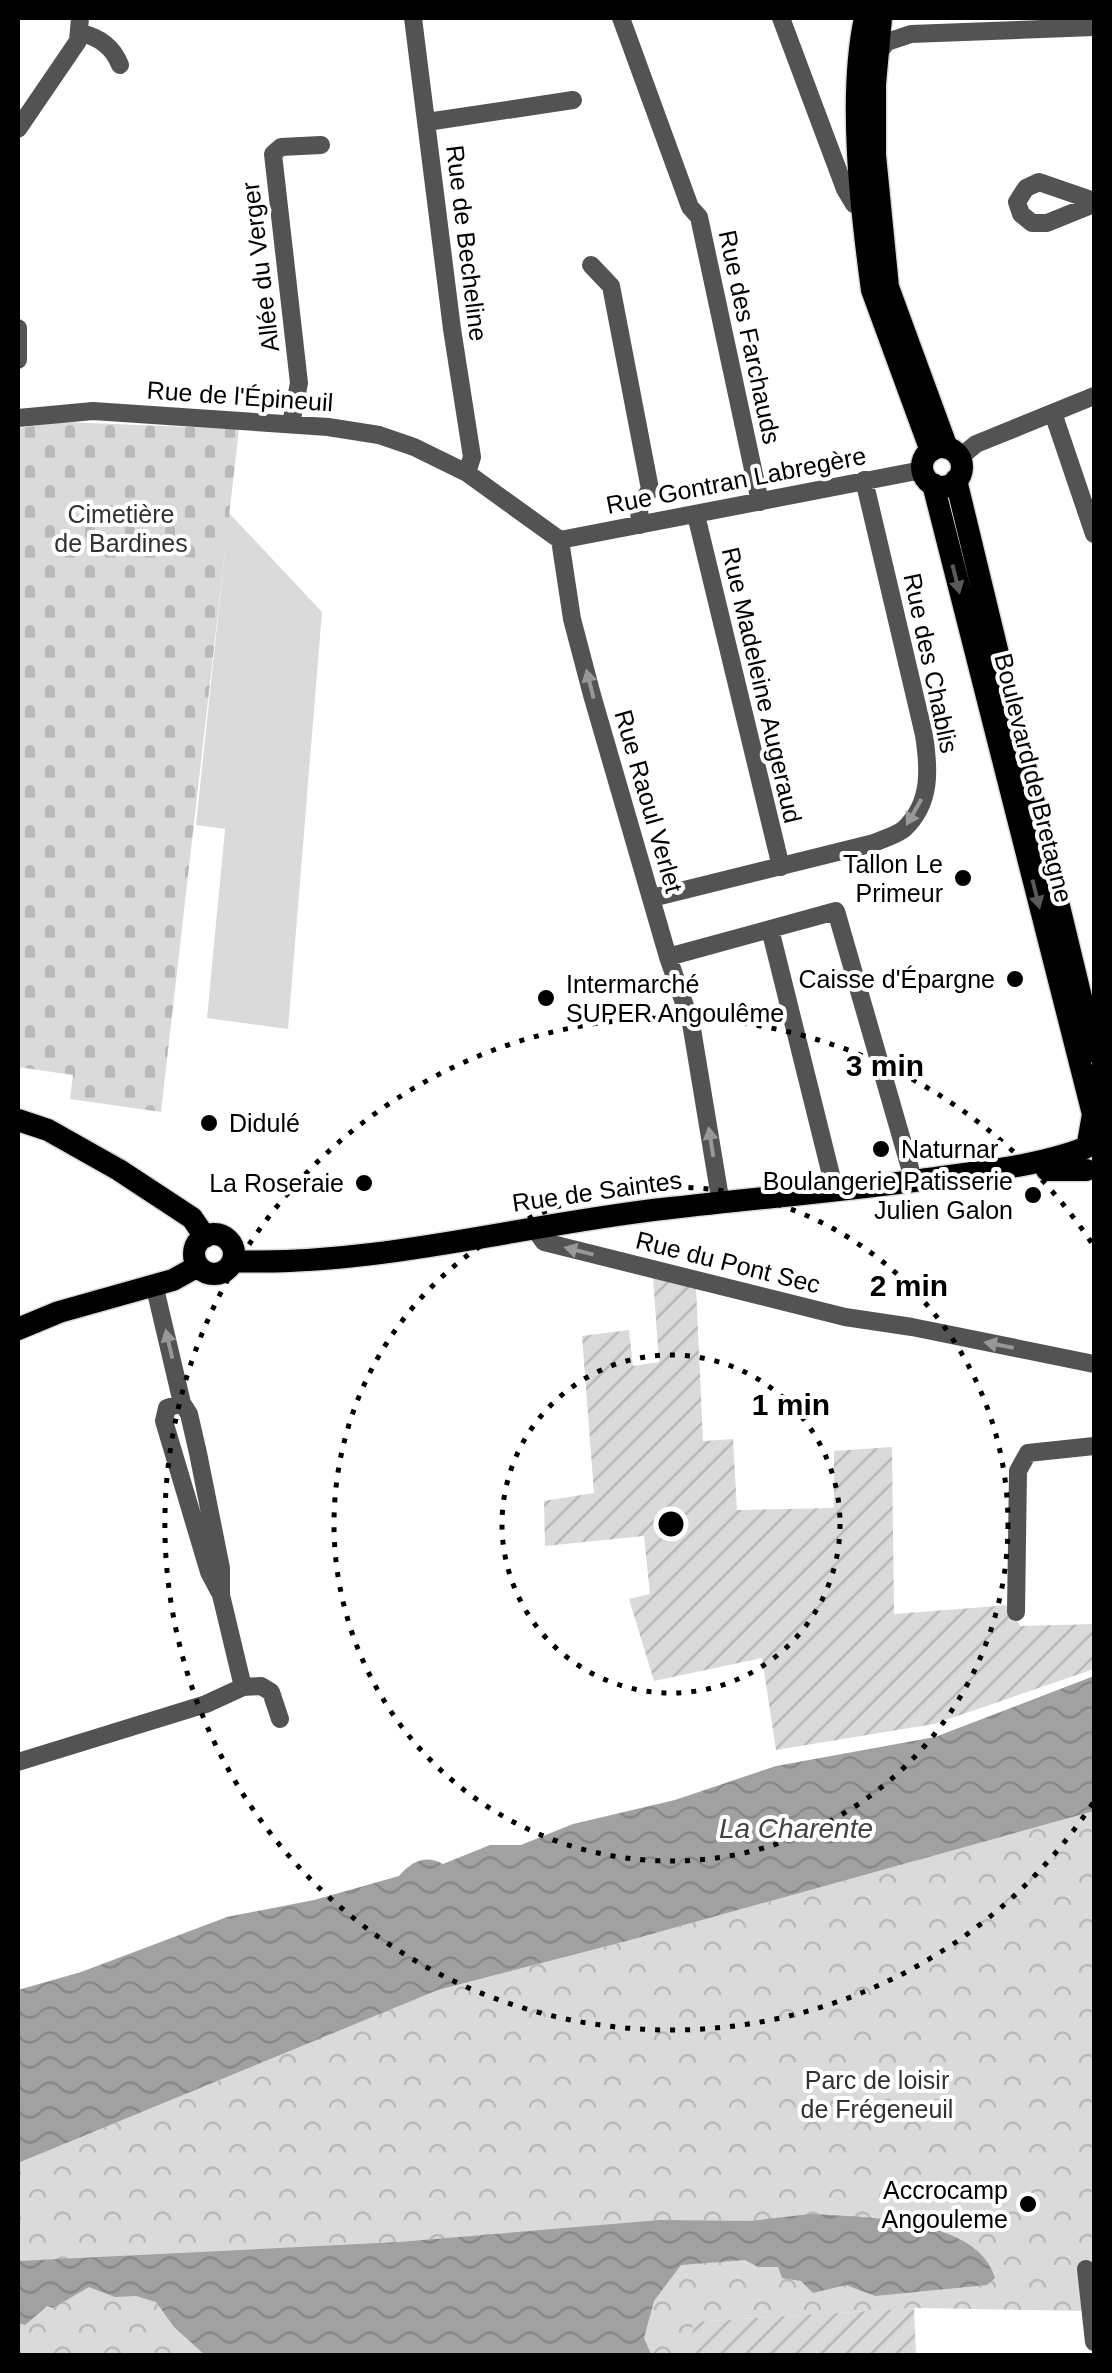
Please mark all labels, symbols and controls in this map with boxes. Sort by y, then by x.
street label: Rue de Becheline [441,143,493,343]
street label: Allée du Verger [236,180,284,354]
street label: Rue des Farchauds [714,227,786,447]
street label: Rue de l'Épineuil [146,376,334,416]
street label: Rue Gontran Labregère [604,441,868,519]
park label: Cimetière de Bardines [54,500,188,557]
street label: Rue Madeleine Augeraud [717,544,807,826]
one-way arrow [949,564,964,595]
street label: Rue des Chablis [898,570,964,756]
street label: Boulevard de Bretagne [989,651,1079,905]
one-way arrow [582,668,597,699]
street label: Rue Raoul Verlet [609,706,689,896]
one-way arrow [906,798,924,826]
place label: Tallon Le Primeur [843,850,943,907]
marker: Tallon Le Primeur [952,867,974,889]
one-way arrow [1028,879,1044,910]
place label: Caisse d'Épargne [798,965,995,993]
marker: Caisse d'Épargne [1004,968,1026,990]
place label: Intermarché SUPER Angoulême [566,970,784,1027]
marker: Intermarché SUPER Angoulême [535,987,557,1009]
text: 3 min [846,1049,924,1082]
place label: Didulé [229,1109,300,1137]
marker: Didulé [198,1112,220,1134]
one-way arrow [703,1126,719,1158]
place label: Naturnar [901,1135,998,1163]
marker: Naturnar [870,1138,892,1160]
street label: Rue de Saintes [510,1165,684,1217]
place label: Boulangerie Patisserie Julien Galon [763,1167,1013,1224]
place label: La Roseraie [209,1169,344,1197]
marker: La Roseraie [353,1172,375,1194]
marker: Boulangerie Patisserie Julien Galon [1022,1184,1044,1206]
street label: Rue du Pont Sec [633,1226,823,1298]
one-way arrow [564,1243,595,1259]
text: 2 min [870,1269,948,1302]
one-way arrow [160,1328,176,1359]
one-way arrow [983,1337,1014,1352]
text: 1 min [752,1388,830,1421]
centre of rings [653,1506,689,1542]
water label: La Charente [719,1813,873,1844]
park label: Parc de loisir de Frégeneuil [801,2066,953,2123]
place label: Accrocamp Angouleme [882,2176,1008,2233]
marker: Accrocamp Angouleme [1017,2193,1039,2215]

